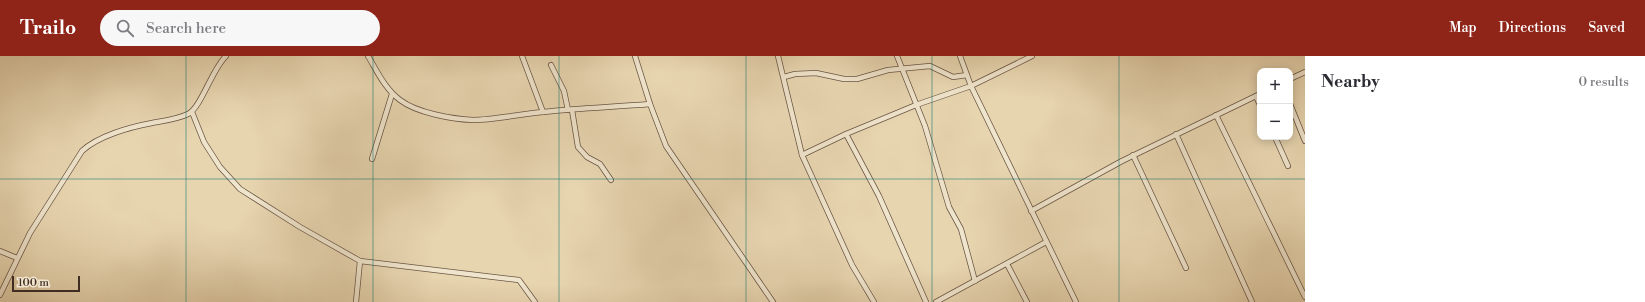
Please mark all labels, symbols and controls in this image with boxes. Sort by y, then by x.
search box [100,10,380,46]
text: Trailo [20,16,76,40]
icon: search [114,17,136,39]
text: Search here [146,19,226,38]
text: Map [1449,19,1477,37]
text: Directions [1499,19,1566,37]
text: Saved [1588,19,1625,37]
map controls [1257,68,1293,140]
button: + [1257,68,1293,104]
text: Nearby [1321,71,1380,93]
text: 0 results [1578,74,1629,90]
button: − [1257,104,1293,140]
scale bar [12,274,80,293]
text: 100 m [18,276,49,290]

